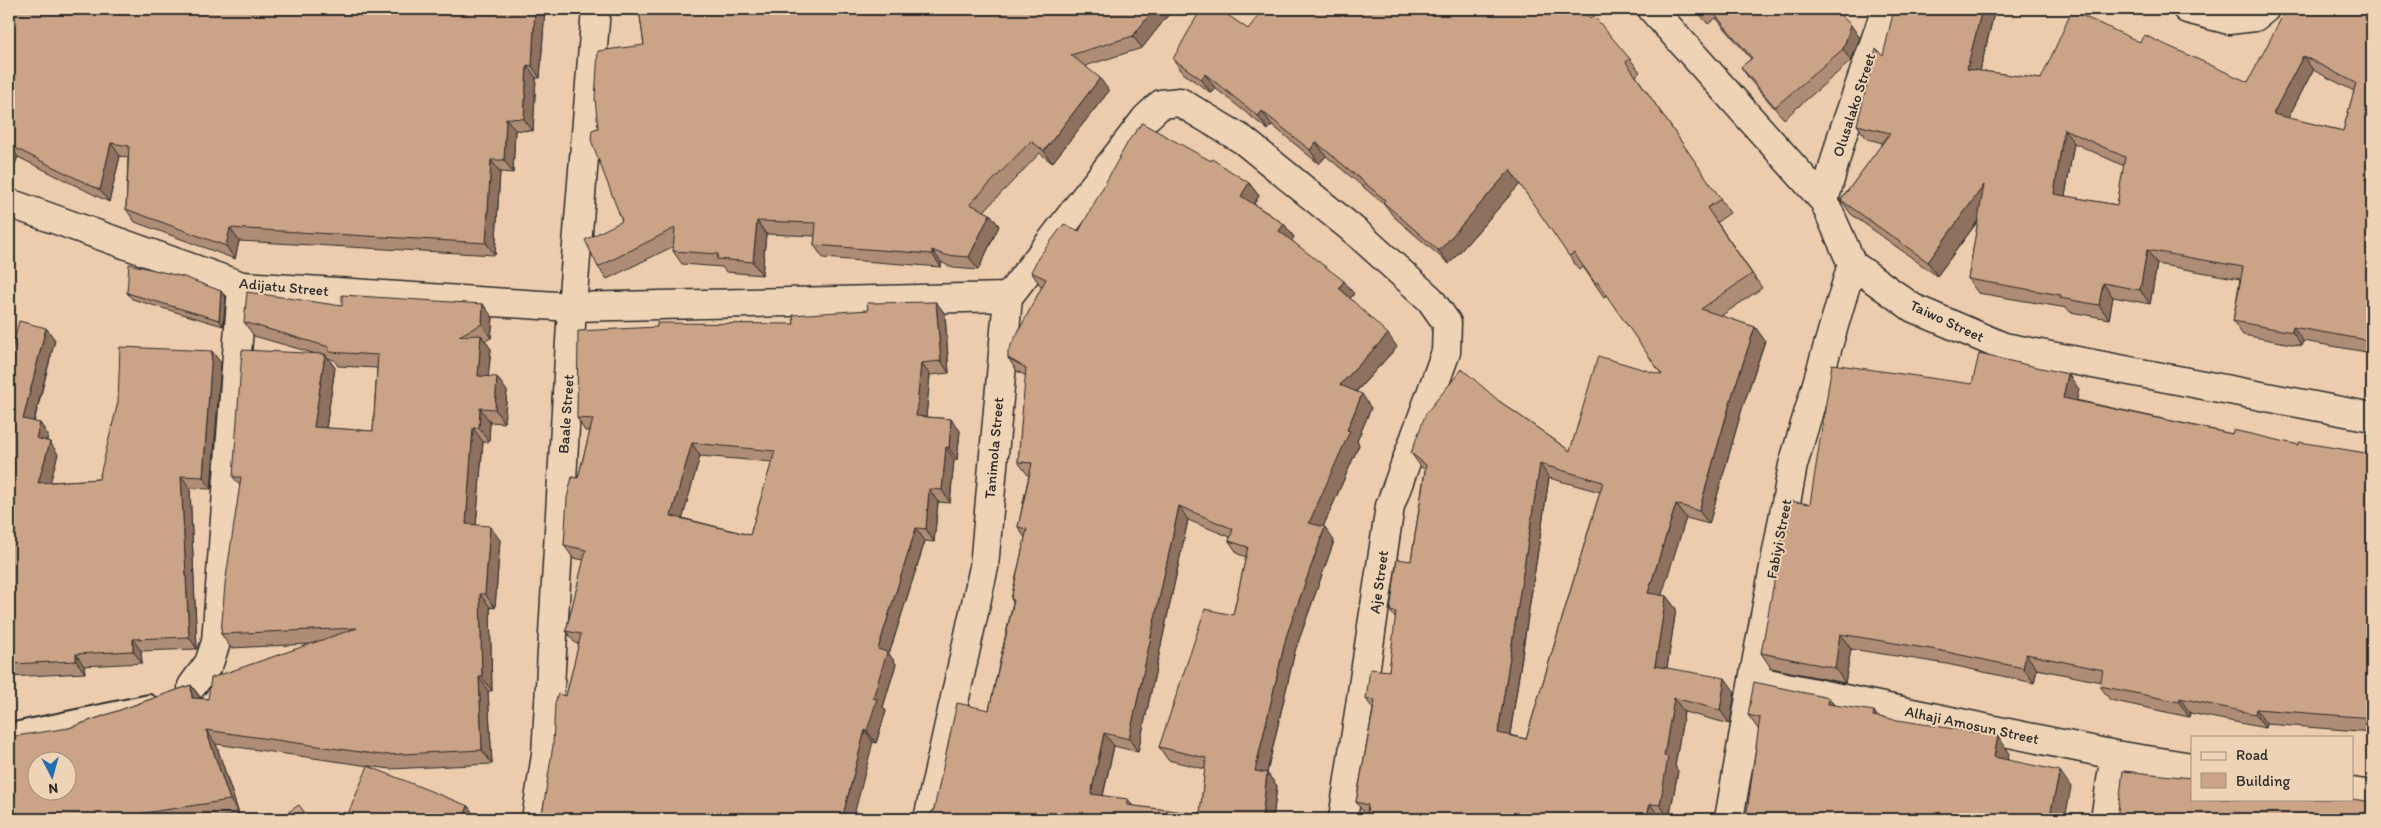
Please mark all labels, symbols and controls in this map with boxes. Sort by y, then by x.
street label: Olusalako Street [1829,50,1879,159]
street label: Adijatu Street [238,274,330,300]
street label: Taiwo Street [1907,296,1987,346]
street label: Baale Street [554,373,578,454]
street label: Tanimola Street [981,396,1007,500]
street label: Fabiyi Street [1762,497,1796,580]
street label: Aje Street [1366,549,1392,615]
street label: Alhaji Amosun Street [1903,702,2041,748]
legend [2191,736,2354,800]
text: Road [2236,746,2269,764]
north arrow [28,750,78,800]
text: Building [2236,772,2290,790]
text: N [48,779,59,797]

